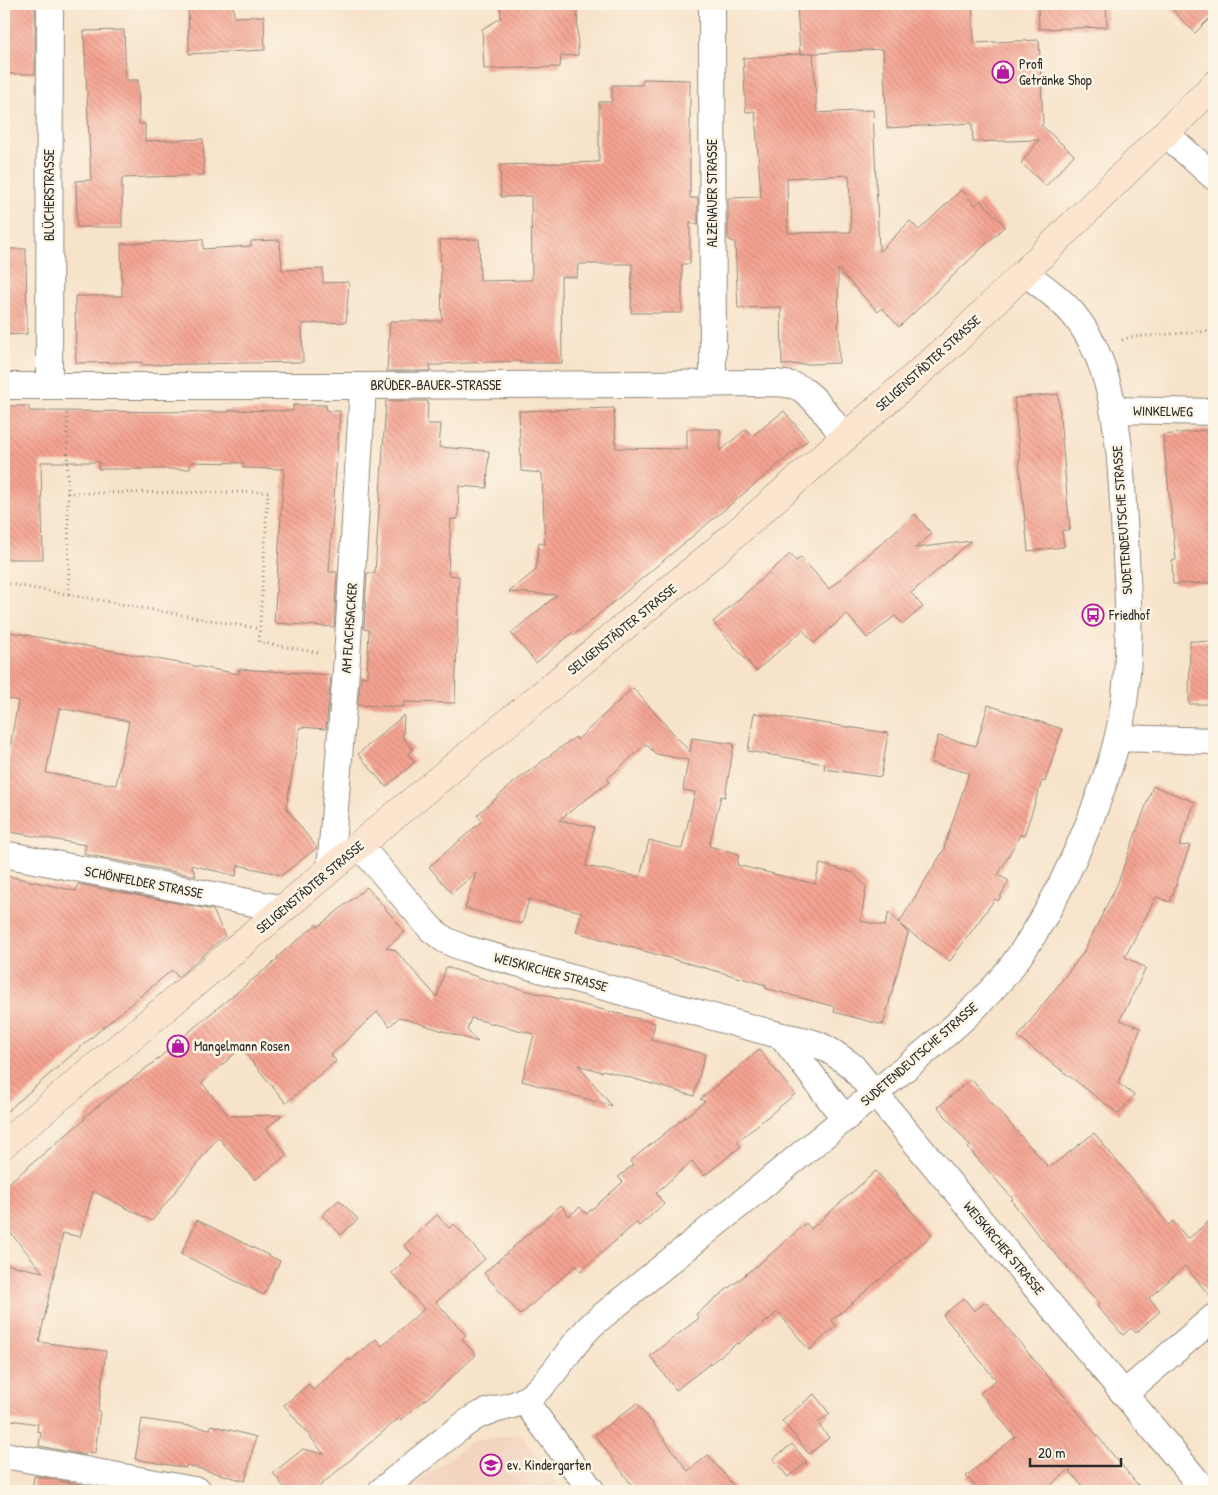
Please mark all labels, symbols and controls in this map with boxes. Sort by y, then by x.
place label: Profi Getränke Shop [1019,54,1092,90]
shop icon: Profi Getränke Shop [991,60,1015,84]
street label: ALZENAUER STRASSE [702,139,721,247]
street label: BLÜCHERSTRASSE [39,149,58,241]
street label: SELIGENSTÄDTER STRASSE [871,310,984,415]
street label: BRÜDER-BAUER-STRASSE [370,375,502,394]
street label: WINKELWEG [1133,400,1193,421]
street label: SUDETENDEUTSCHE STRASSE [1107,445,1136,595]
street label: SELIGENSTÄDTER STRASSE [563,579,680,679]
street label: AM FLACHSACKER [336,582,361,674]
bus stop icon: Friedhof [1081,603,1105,627]
place label: Friedhof [1108,605,1150,624]
street label: SELIGENSTÄDTER STRASSE [252,836,368,937]
street label: SCHÖNFELDER STRASSE [83,861,205,902]
street label: WEISKIRCHER STRASSE [492,947,610,996]
street label: SUDETENDEUTSCHE STRASSE [856,997,981,1110]
shop icon: Mangelmann Rosen [166,1034,190,1058]
place label: Mangelmann Rosen [194,1036,290,1056]
street label: WEISKIRCHER STRASSE [960,1197,1049,1298]
scale bar [1030,1435,1122,1467]
text: 20 m [1038,1442,1065,1463]
school or university icon: ev. Kindergarten [479,1453,503,1477]
place label: ev. Kindergarten [507,1455,591,1475]

